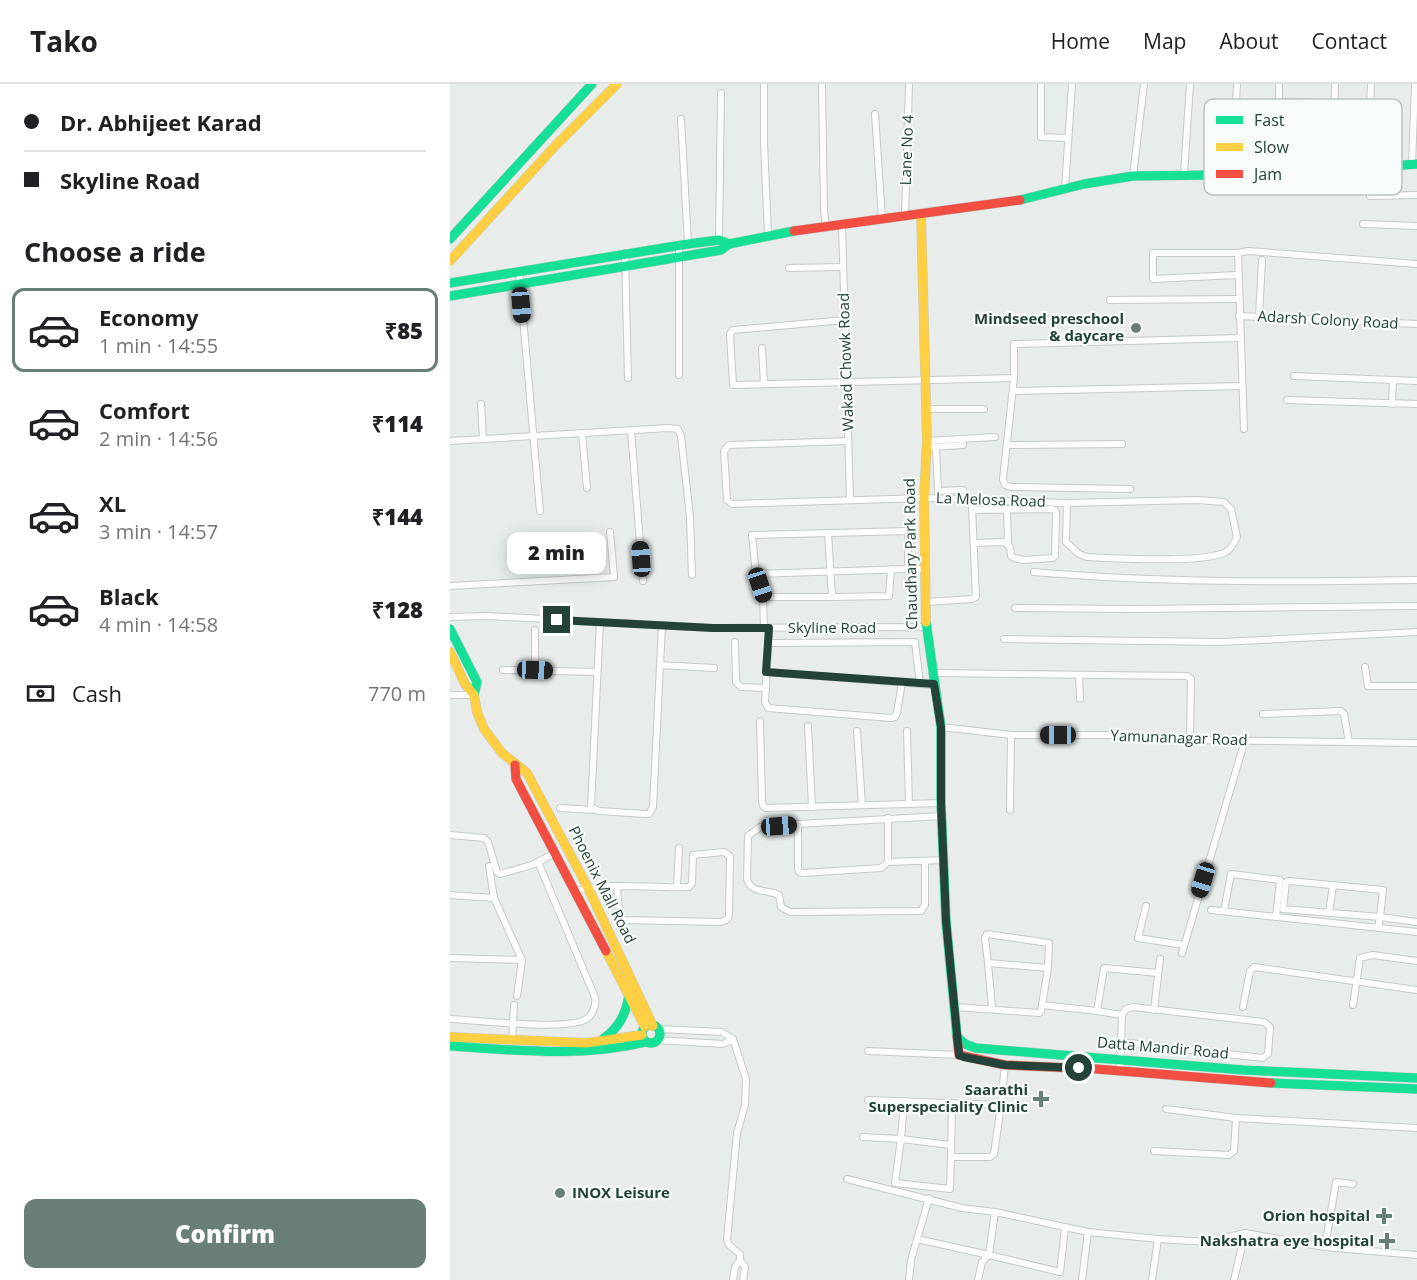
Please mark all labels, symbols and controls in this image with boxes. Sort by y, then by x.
text: Tako [30,22,98,60]
text: Home [1051,27,1110,55]
text: Map [1143,27,1186,55]
text: About [1219,27,1279,55]
text: Contact [1312,27,1387,55]
legend [1204,99,1402,195]
text: Dr. Abhijeet Karad [60,107,262,137]
text: Fast [1254,109,1285,131]
street label: Lane No 4 [895,114,917,186]
text: Slow [1254,136,1289,158]
text: Jam [1252,163,1282,185]
text: Skyline Road [60,165,200,195]
text: Choose a ride [24,233,206,270]
car [510,286,532,324]
street label: Wakad Chowk Road [833,293,857,432]
text: Economy [99,302,198,332]
icon: car [27,303,81,357]
street label: Adarsh Colony Road [1257,305,1399,333]
place label: Mindseed preschool & daycare [974,308,1124,345]
text: ₹85 [385,315,423,345]
marker: Mindseed preschool & daycare [1129,321,1143,335]
text: 1 min · 14:55 [99,332,218,359]
text: Comfort [99,395,190,425]
icon: car [27,396,81,450]
text: ₹114 [372,408,423,438]
text: 2 min · 14:56 [99,425,218,452]
street label: Chaudhary Park Road [899,478,921,630]
street label: La Melosa Road [936,487,1046,511]
text: XL [99,488,126,518]
icon: car [27,489,81,543]
text: ₹144 [372,501,423,531]
text: 3 min · 14:57 [99,518,218,545]
callout: 2 min [507,533,606,575]
text: 2 min [528,539,585,566]
car [631,540,651,578]
car [746,565,774,605]
text: Black [99,581,159,611]
icon: car [27,582,81,636]
text: ₹128 [372,594,423,624]
route end [543,606,570,633]
text: 4 min · 14:58 [99,611,218,638]
street label: Skyline Road [788,617,876,637]
car [517,660,553,680]
icon: cash [24,677,57,710]
text: Cash [72,678,122,708]
text: 770 m [368,680,426,707]
street label: Yamunanagar Road [1110,725,1248,749]
car [1040,726,1076,744]
car [760,816,798,836]
street label: Phoenix Mall Road [565,822,641,947]
car [1189,860,1217,900]
street label: Datta Mandir Road [1096,1031,1230,1063]
route start [1065,1054,1092,1081]
place label: Saarathi Superspeciality Clinic [869,1079,1028,1116]
marker: Saarathi Superspeciality Clinic [1032,1090,1050,1108]
place label: INOX Leisure [572,1182,670,1202]
marker: INOX Leisure [553,1186,567,1200]
button: Confirm [24,1199,426,1268]
place label: Orion hospital [1263,1205,1370,1225]
marker: Orion hospital [1375,1207,1393,1225]
place label: Nakshatra eye hospital [1200,1230,1374,1250]
marker: Nakshatra eye hospital [1378,1232,1396,1250]

